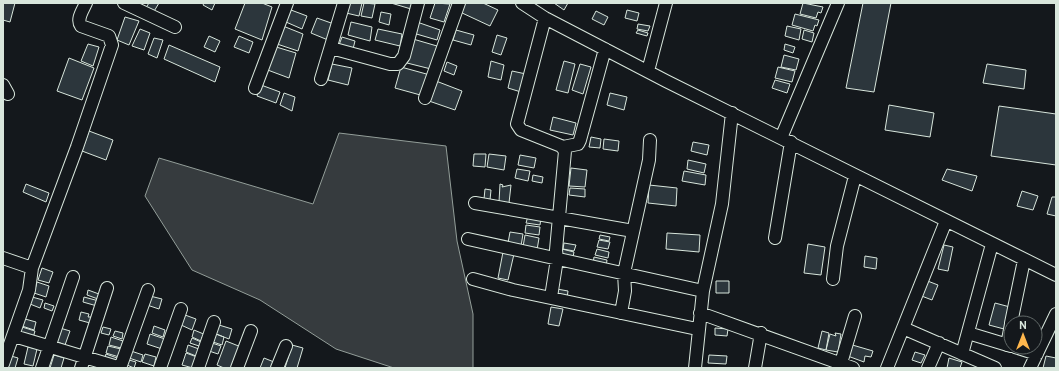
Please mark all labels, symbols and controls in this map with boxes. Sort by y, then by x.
north arrow [1003,315,1043,355]
text: N [1019,319,1027,333]

